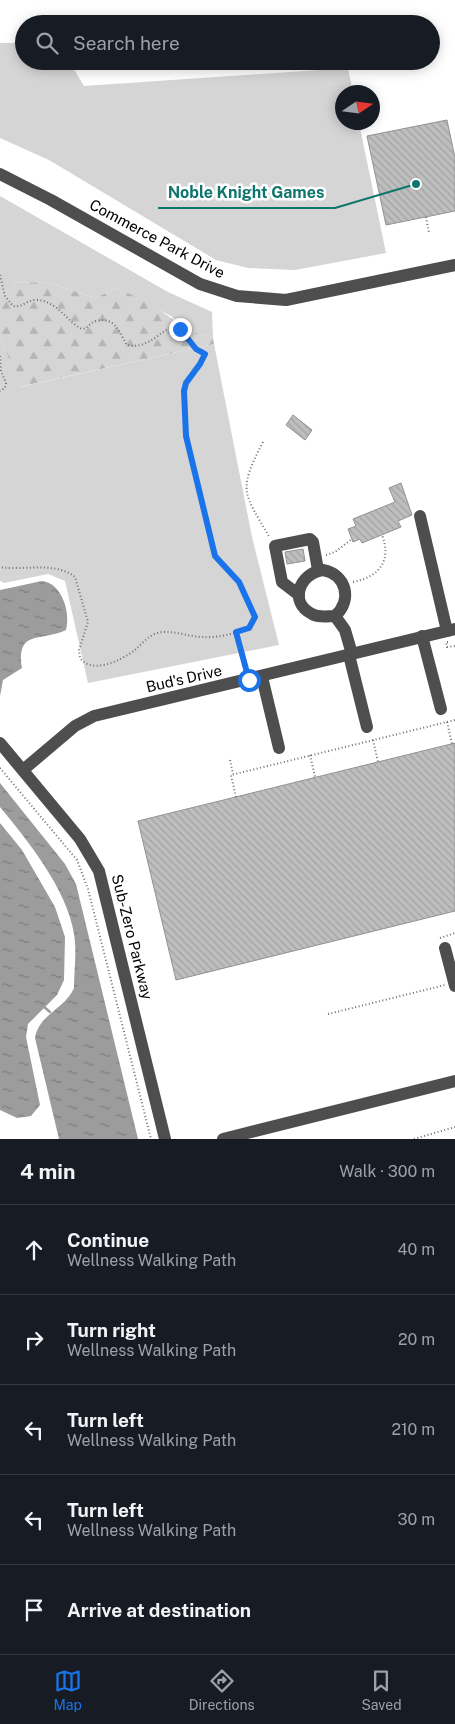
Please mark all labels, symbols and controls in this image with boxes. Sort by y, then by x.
search box [15,15,440,70]
icon: search [33,29,61,57]
text: Search here [73,32,180,54]
north arrow [335,85,380,130]
callout: Noble Knight Games [158,177,335,208]
text: Noble Knight Games [168,183,324,202]
street label: Commerce Park Drive [87,196,228,281]
route end [169,318,192,341]
street label: Bud's Drive [144,662,223,695]
route start [238,669,261,692]
street label: Sub-Zero Parkway [109,872,156,1001]
text: 4 min [20,1159,75,1184]
text: Walk · 300 m [339,1162,435,1181]
text: Continue [67,1229,149,1251]
icon: ahead [20,1236,48,1264]
text: 40 m [397,1240,435,1259]
text: Wellness Walking Path [67,1251,236,1270]
text: Turn right [67,1319,156,1341]
icon: right [20,1326,48,1354]
text: 20 m [398,1330,435,1349]
text: Wellness Walking Path [67,1341,236,1360]
text: Turn left [67,1409,144,1431]
icon: left [20,1416,48,1444]
text: 210 m [391,1420,435,1439]
text: Wellness Walking Path [67,1431,236,1450]
text: Turn left [67,1499,144,1521]
icon: left [20,1506,48,1534]
text: 30 m [398,1510,435,1529]
text: Wellness Walking Path [67,1521,236,1540]
icon: arrive [20,1596,48,1624]
text: Arrive at destination [67,1599,251,1621]
tab: Map [53,1667,82,1713]
tab: Directions [189,1667,255,1713]
tab: Saved [361,1667,402,1713]

